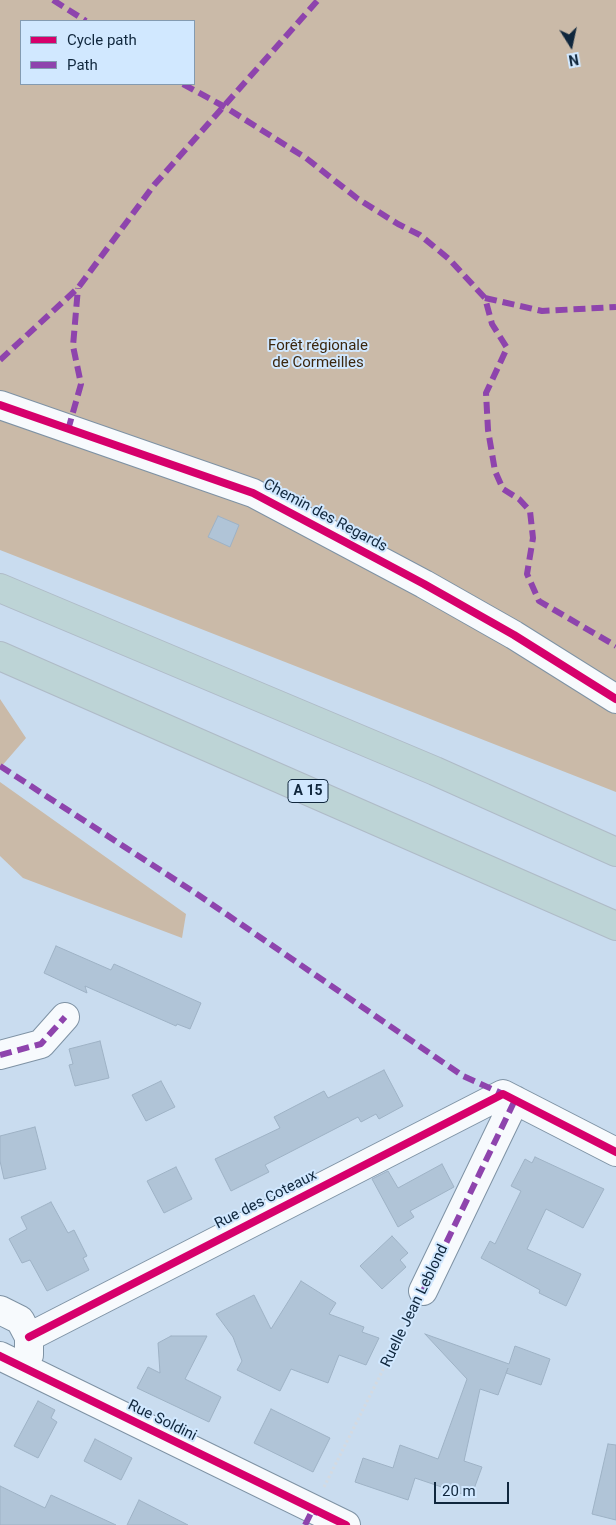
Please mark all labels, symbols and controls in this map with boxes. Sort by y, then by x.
legend [20,20,195,85]
north arrow [546,20,596,70]
text: Cycle path [67,31,137,49]
text: N [567,51,580,69]
text: Path [67,56,98,74]
park label: Forêt régionale de Cormeilles [268,337,368,372]
street label: Chemin des Regards [260,476,390,556]
road number: A 15 [288,779,328,802]
street label: Rue des Coteaux [212,1167,320,1233]
street label: Ruelle Jean Leblond [377,1242,453,1370]
street label: Rue Soldini [125,1397,199,1445]
scale bar [436,1472,511,1504]
text: 20 m [442,1482,476,1500]

